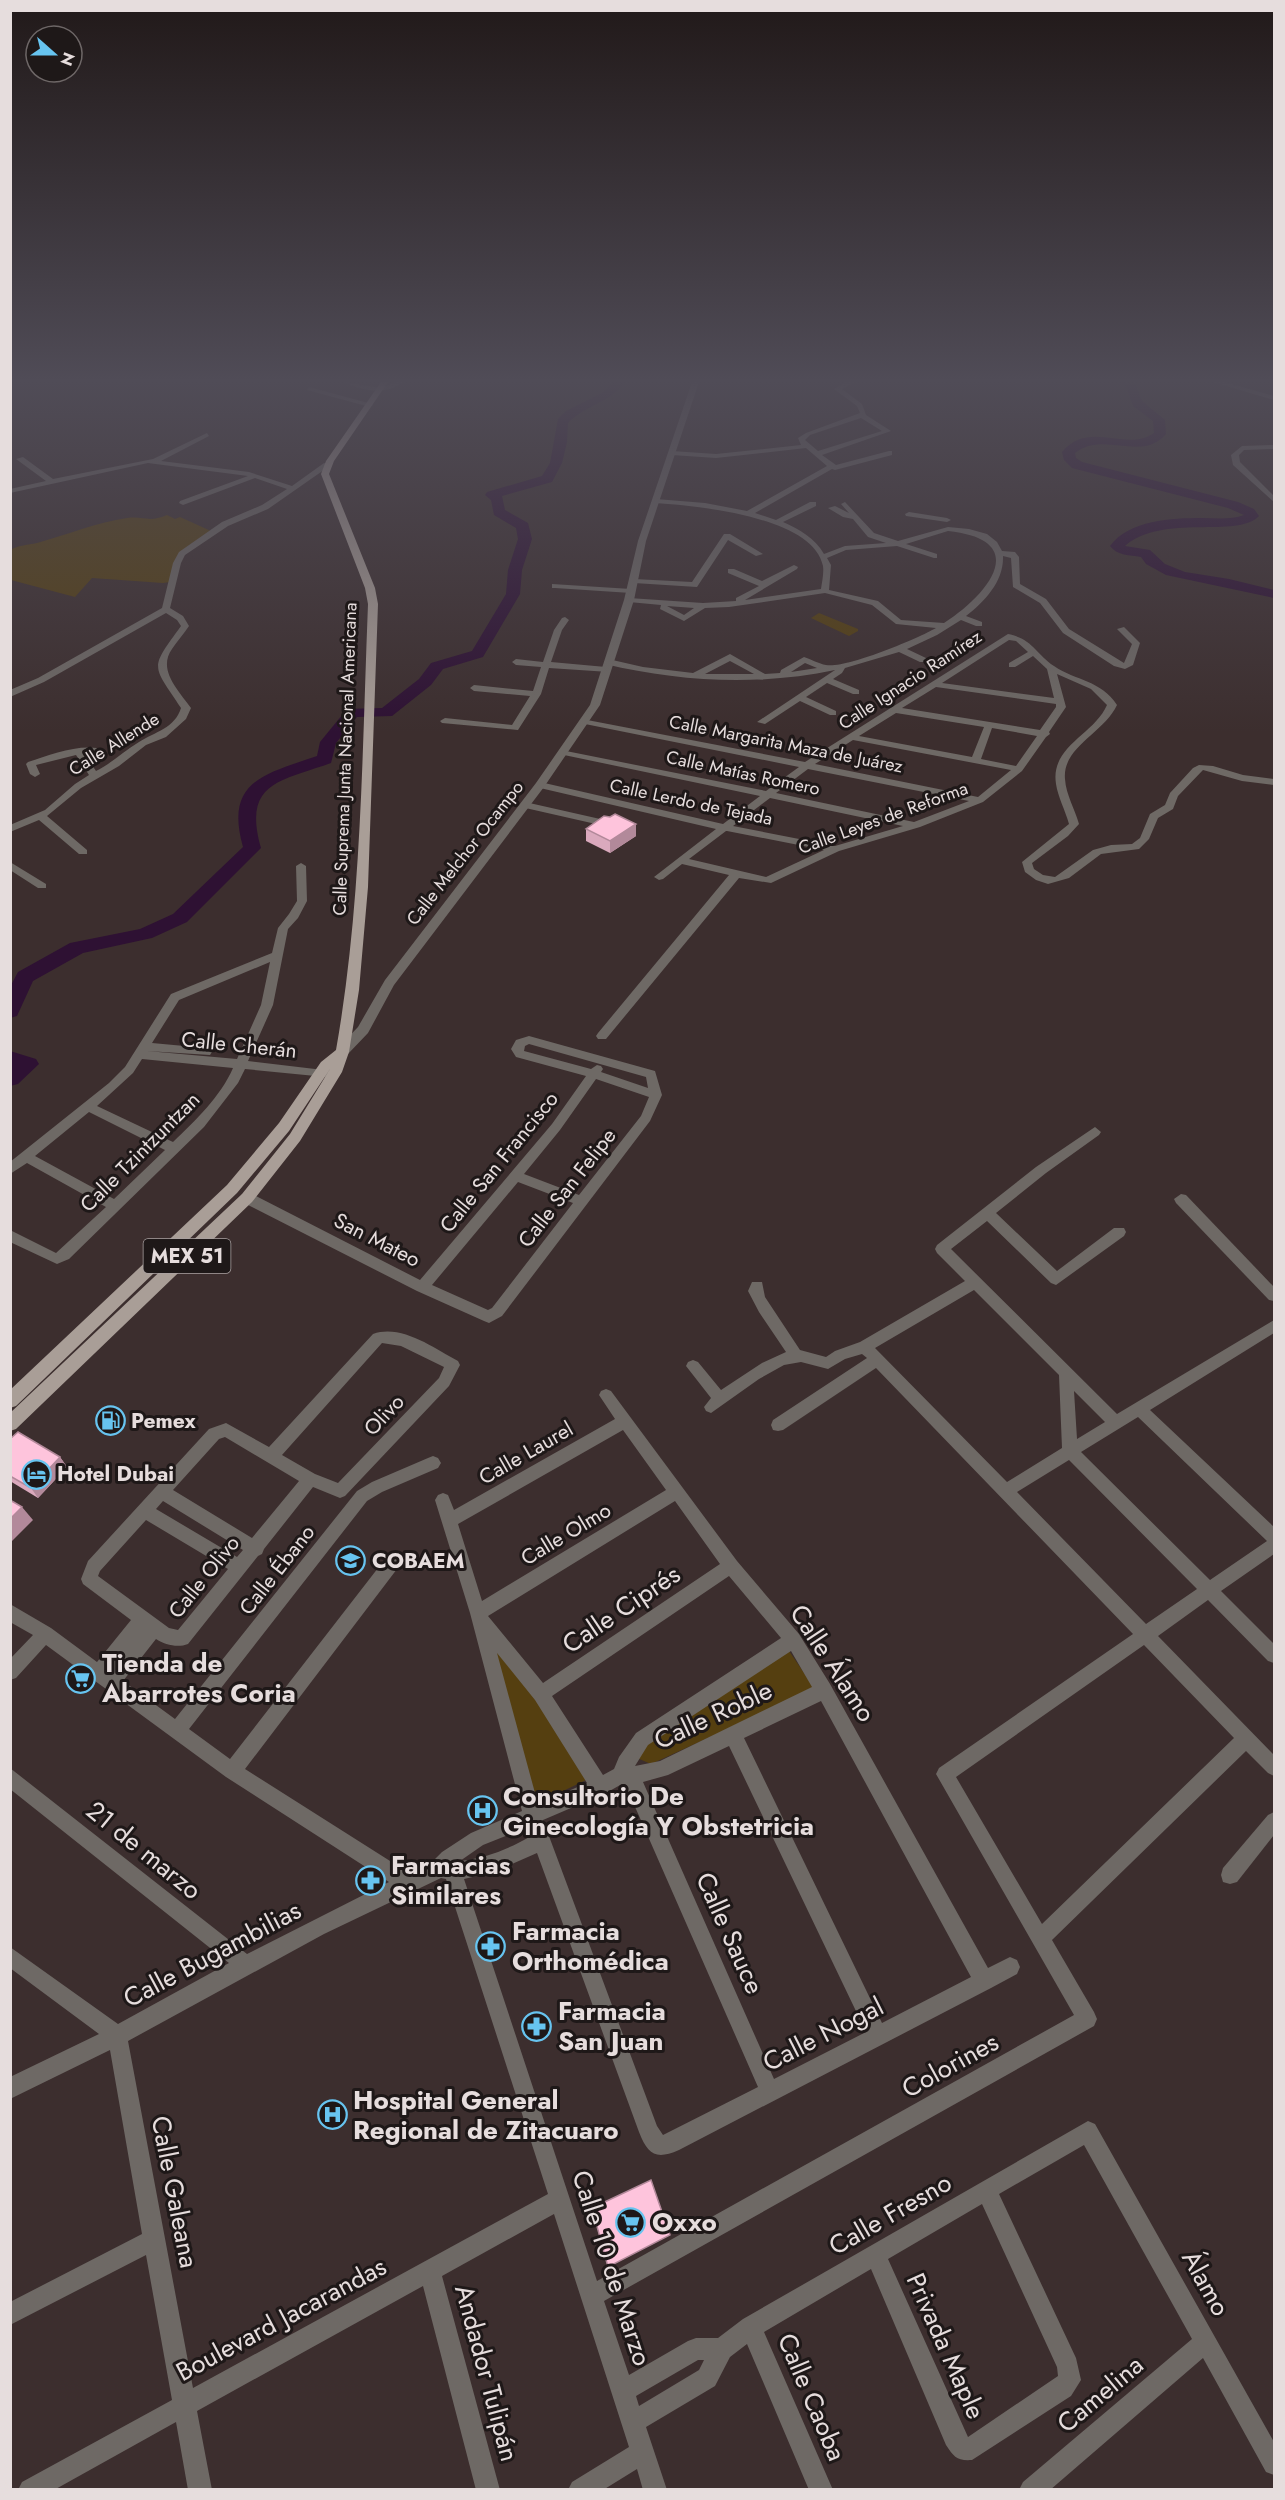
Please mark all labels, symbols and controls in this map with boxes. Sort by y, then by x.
north arrow [24,24,84,84]
text: N [55,49,81,69]
street label: Calle Suprema Junta Nacional Americana [327,602,363,916]
street label: Calle Ignacio Ramírez [833,624,987,736]
street label: Calle Allende [64,706,164,782]
street label: Calle Margarita Maza de Juárez [667,709,906,780]
street label: Calle Matías Romero [664,744,822,802]
street label: Calle Lerdo de Tejada [607,772,775,832]
street label: Calle Melchor Ocampo [400,775,530,931]
street label: Calle Leyes de Reforma [795,775,971,861]
street label: Calle Cherán [180,1024,298,1066]
street label: Calle Tzintzuntzan [73,1085,207,1219]
street label: Calle San Francisco [433,1085,565,1239]
street label: Calle San Felipe [511,1122,623,1254]
street label: San Mateo [329,1205,425,1275]
road number: MEX 51 [144,1239,231,1273]
street label: Olivo [357,1387,411,1443]
fuel station icon: Pemex [94,1405,126,1437]
place label: Pemex [131,1406,196,1436]
street label: Calle Laurel [473,1414,579,1492]
hotel icon: Hotel Dubai [20,1458,52,1490]
place label: Hotel Dubai [57,1459,174,1489]
street label: Calle Olmo [515,1495,617,1573]
street label: Calle Ébano [232,1518,322,1622]
street label: Calle Olivo [161,1529,247,1625]
school or university icon: COBAEM [335,1545,367,1577]
place label: COBAEM [372,1546,464,1576]
street label: Calle Ciprés [554,1555,688,1663]
street label: Calle Álamo [781,1597,885,1729]
place label: Tienda de Abarrotes Coria [101,1644,296,1712]
supermarket icon: Tienda de Abarrotes Coria [65,1662,97,1694]
street label: Calle Roble [648,1671,778,1759]
place label: Consultorio De Ginecología Y Obstetricia [503,1777,814,1845]
street label: 21 de marzo [78,1792,210,1908]
hospital icon: Consultorio De Ginecología Y Obstetricia [466,1795,498,1827]
place label: Farmacias Similares [391,1846,511,1914]
pharmacy icon: Farmacias Similares [354,1864,386,1896]
street label: Calle Sauce [686,1866,774,2000]
street label: Calle Bugambilias [116,1891,308,2017]
place label: Farmacia Orthomédica [512,1912,669,1980]
pharmacy icon: Farmacia Orthomédica [475,1930,507,1962]
street label: Calle Nogal [756,1987,890,2081]
place label: Farmacia San Juan [558,1992,666,2060]
pharmacy icon: Farmacia San Juan [521,2010,553,2042]
street label: Colorines [895,2023,1005,2107]
place label: Hospital General Regional de Zitacuaro [353,2081,619,2149]
hospital icon: Hospital General Regional de Zitacuaro [316,2099,348,2131]
street label: Calle Galeana [142,2113,208,2271]
street label: Calle Fresno [822,2163,958,2265]
street label: Calle 10 de Marzo [562,2165,662,2371]
place label: Oxxo [652,2203,717,2241]
supermarket icon: Oxxo [615,2206,647,2238]
street label: Álamo [1172,2243,1240,2323]
street label: Boulevard Jacarandas [169,2247,393,2391]
street label: Privada Maple [897,2267,995,2425]
street label: Andador Tulipán [445,2280,529,2466]
street label: Calle Caoba [768,2327,856,2467]
street label: Camelina [1048,2346,1152,2442]

